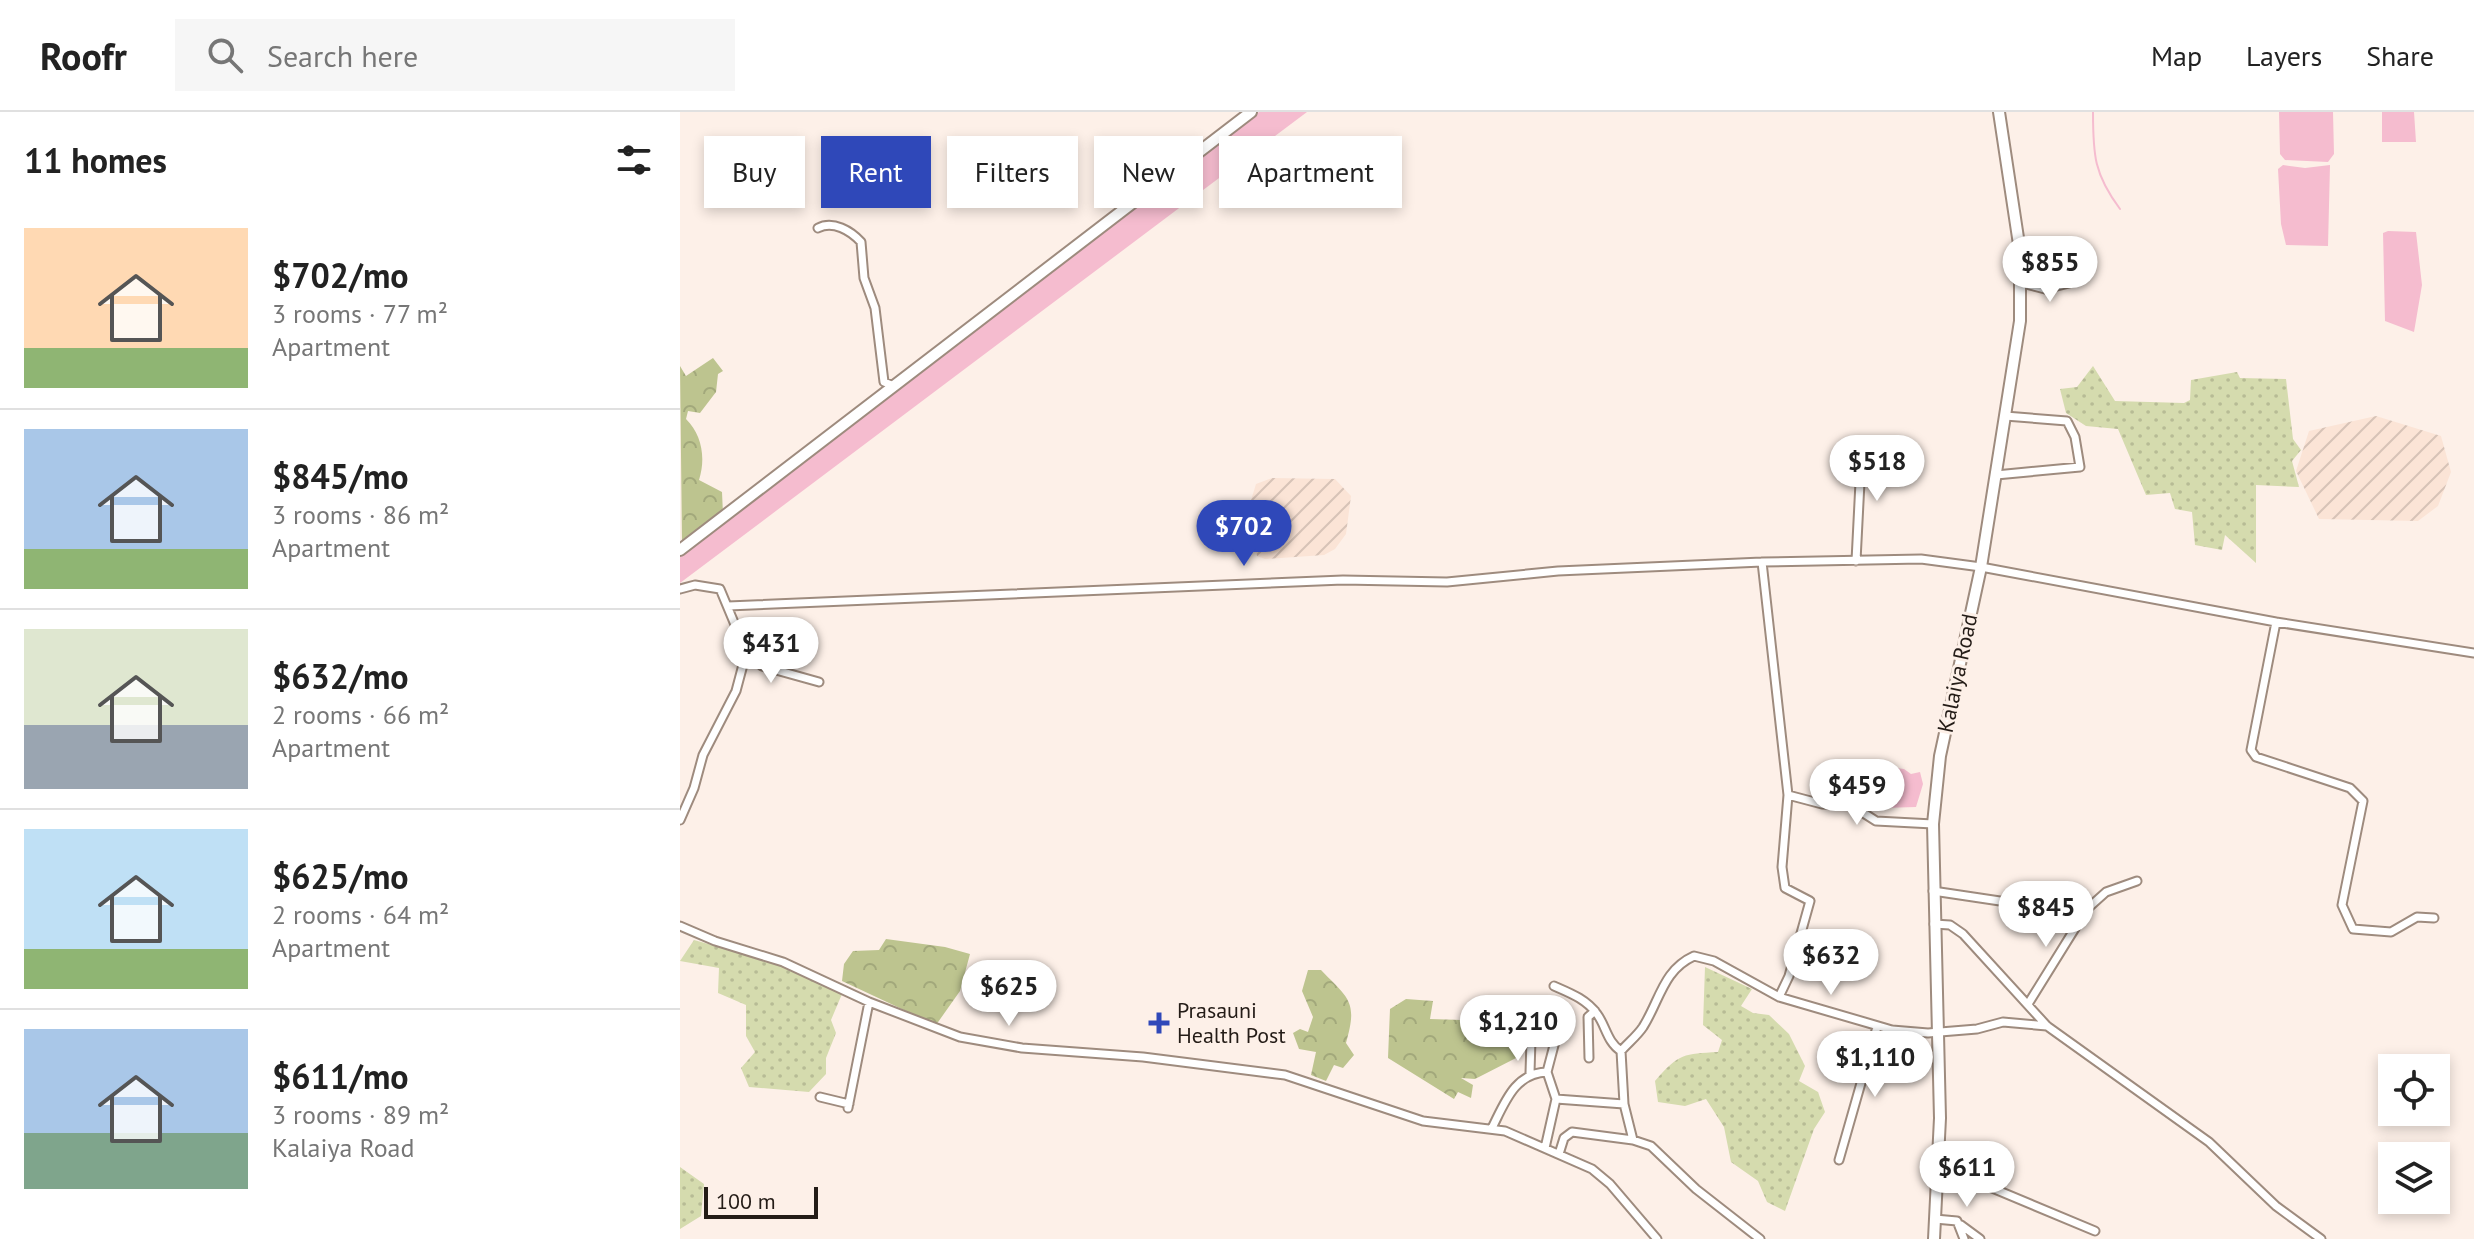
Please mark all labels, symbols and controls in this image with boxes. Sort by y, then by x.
search box [175,19,735,91]
text: Roofr [40,31,127,80]
icon: search [203,33,247,77]
text: Search here [267,36,418,75]
text: Map [2151,37,2202,74]
text: Layers [2246,37,2322,74]
text: Share [2366,37,2434,74]
chip: Buy [704,136,805,208]
chip: Rent [821,136,931,208]
chip: Filters [947,136,1078,208]
chip: New [1094,136,1203,208]
chip: Apartment [1219,136,1402,208]
text: 11 homes [24,138,167,182]
icon: filters [612,138,656,182]
pin: $855 [2003,236,2097,304]
text: $855 [2021,245,2079,278]
text: $702/mo [272,253,409,297]
icon: home [88,260,184,356]
text: 3 rooms · 77 m² [272,297,448,330]
text: Apartment [272,330,390,363]
pin: $518 [1830,435,1924,503]
text: $518 [1848,444,1906,477]
text: $845/mo [272,454,409,498]
icon: home [88,461,184,557]
text: 3 rooms · 86 m² [272,498,449,531]
pin: $702 [1197,500,1291,568]
text: $702 [1215,509,1273,542]
text: Apartment [272,531,390,564]
street label: Kalaiya Road [1931,611,1983,735]
pin: $431 [724,617,818,685]
text: $431 [742,626,800,659]
text: $632/mo [272,654,409,698]
icon: home [88,661,184,757]
text: 2 rooms · 66 m² [272,698,449,731]
text: Apartment [272,731,390,764]
pin: $459 [1810,759,1904,827]
text: $459 [1828,768,1886,801]
text: $625/mo [272,854,409,898]
icon: home [88,861,184,957]
pin: $845 [1999,881,2093,949]
text: $845 [2017,890,2075,923]
text: 2 rooms · 64 m² [272,898,449,931]
pin: $632 [1784,929,1878,997]
text: Apartment [272,931,390,964]
text: $632 [1802,938,1860,971]
pin: $625 [962,960,1056,1028]
text: $625 [980,969,1038,1002]
pin: $1,210 [1453,995,1583,1063]
place label: Prasauni Health Post [1177,996,1286,1049]
text: $1,210 [1478,1004,1558,1037]
marker: Prasauni Health Post [1148,1012,1170,1034]
pin: $1,110 [1810,1031,1940,1099]
text: $1,110 [1835,1040,1915,1073]
text: $611/mo [272,1054,409,1098]
map controls [2378,1054,2450,1214]
button: locate [2378,1054,2450,1126]
icon: home [88,1061,184,1157]
text: 3 rooms · 89 m² [272,1098,449,1131]
text: Kalaiya Road [272,1131,414,1164]
pin: $611 [1920,1141,2014,1209]
button: layers [2378,1142,2450,1214]
text: $611 [1938,1150,1996,1183]
scale bar [704,1183,818,1219]
text: 100 m [716,1187,776,1215]

